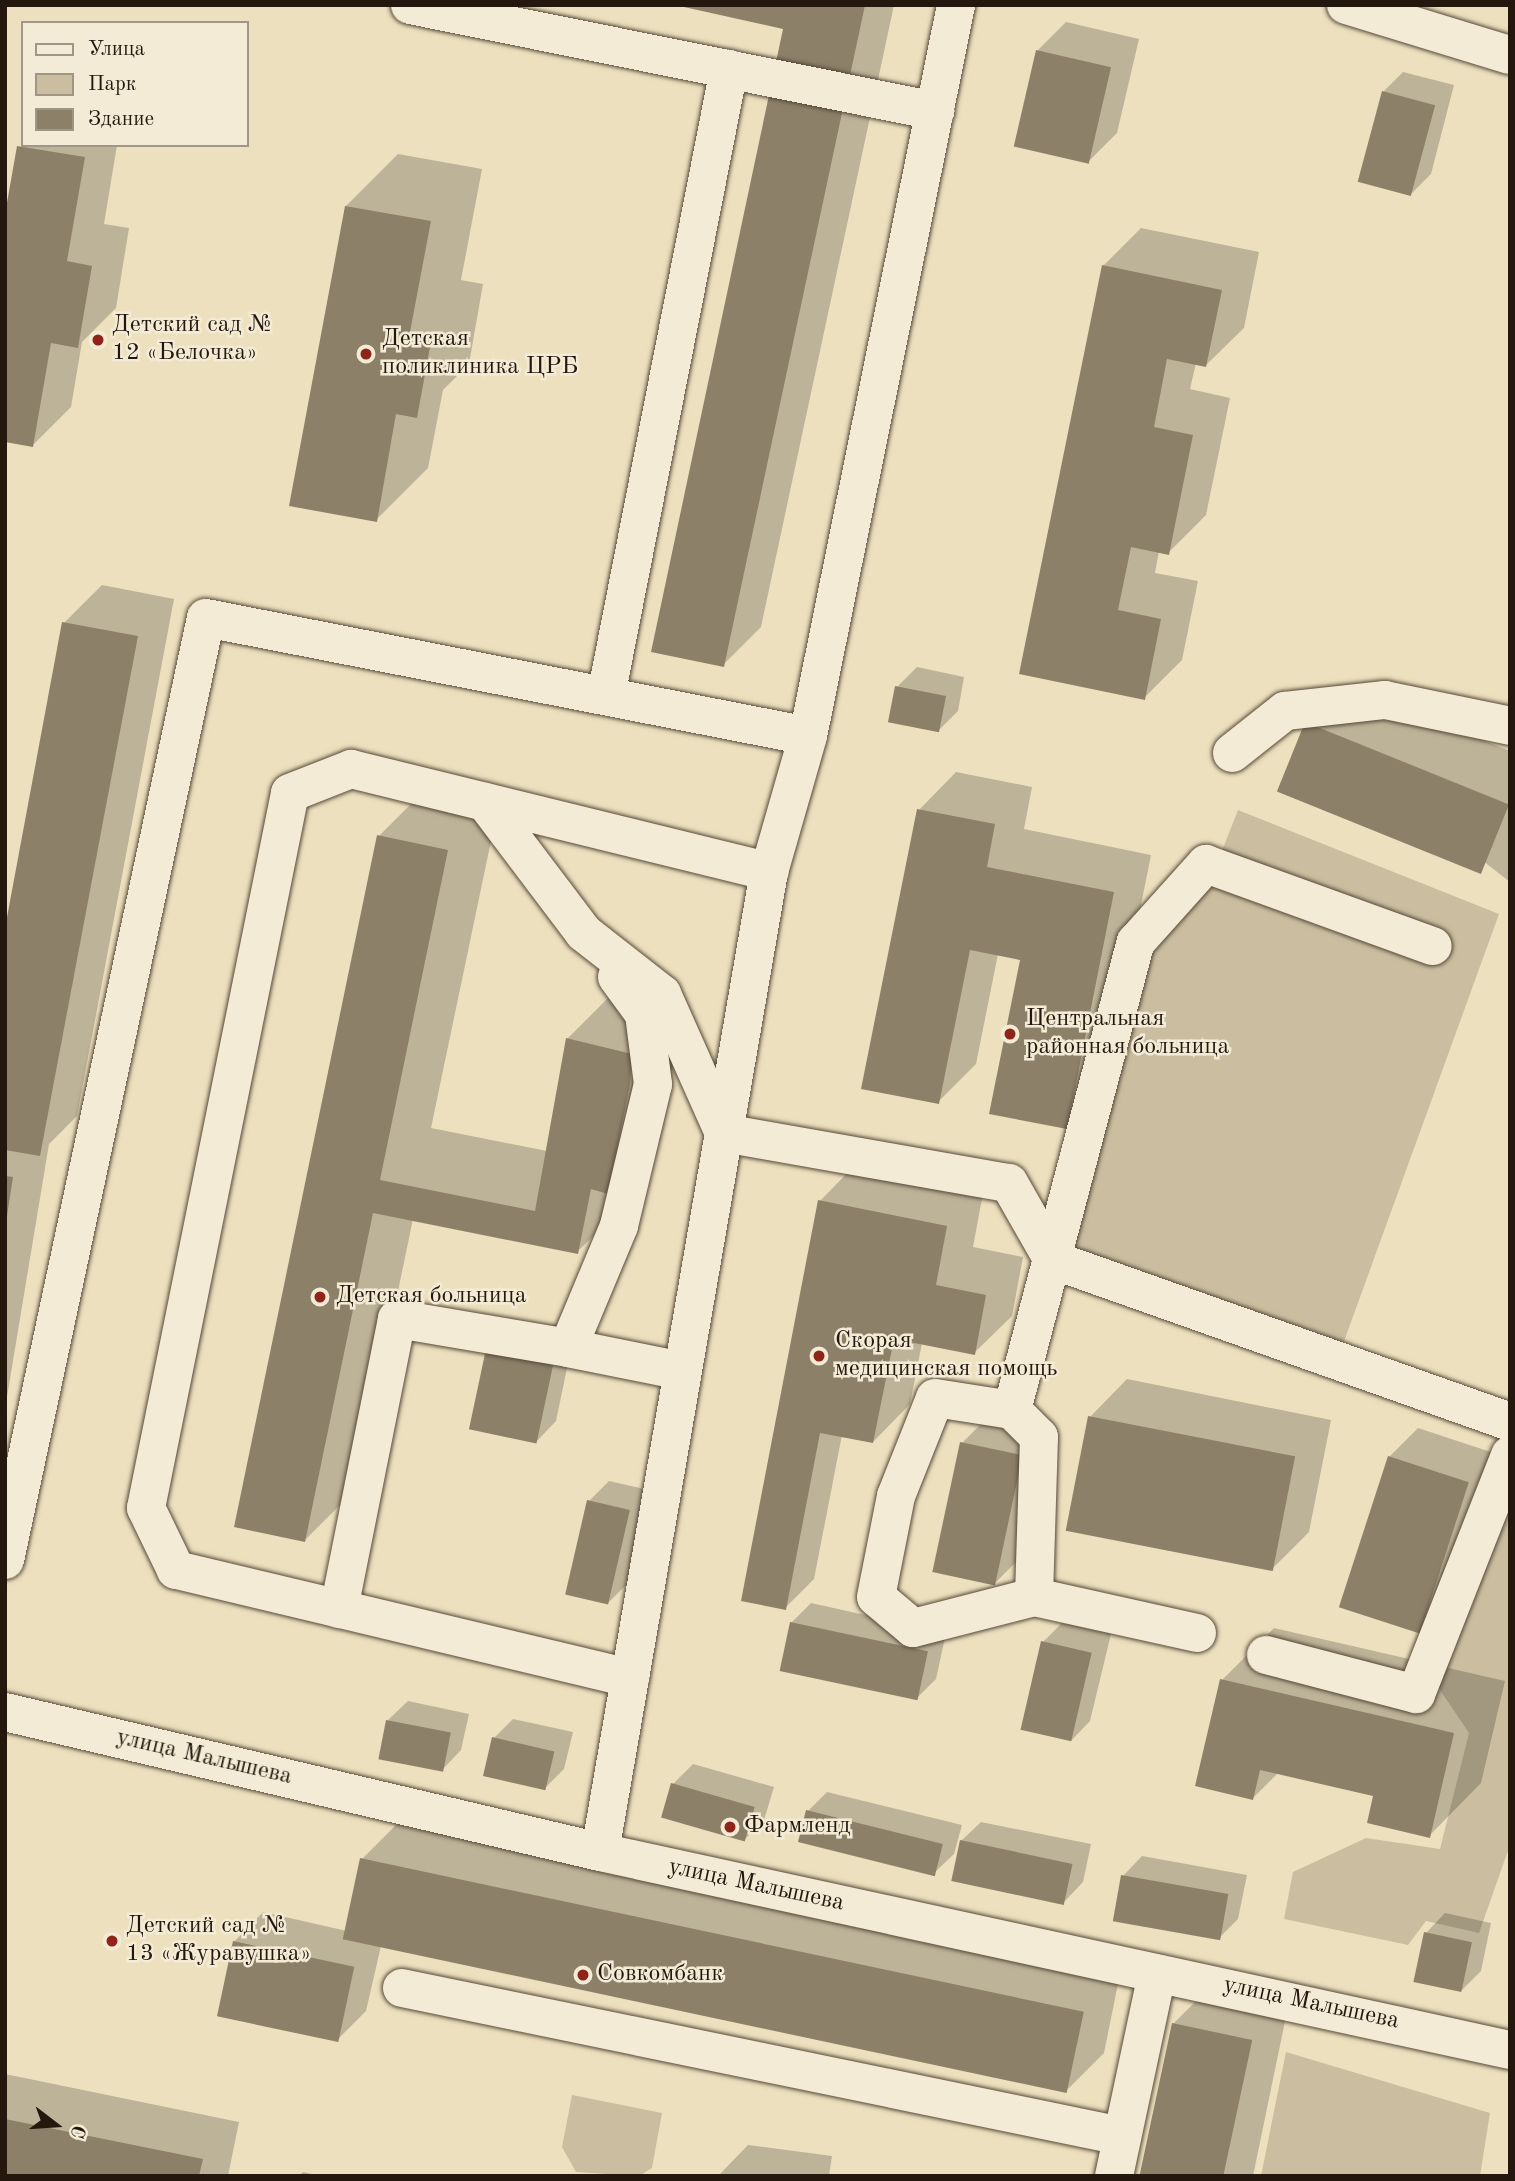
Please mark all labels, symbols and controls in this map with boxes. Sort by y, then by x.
legend [21,21,248,147]
text: Улица [88,39,145,60]
text: Парк [88,74,136,95]
text: Здание [88,109,154,130]
place label: Детский сад № 12 «Белочка» [112,312,274,368]
place label: Детская поликлиника ЦРБ [382,326,578,382]
marker: Детский сад № 12 «Белочка» [90,332,106,348]
marker: Детская поликлиника ЦРБ [356,344,376,364]
place label: Центральная районная больница [1026,1006,1229,1062]
marker: Центральная районная больница [1000,1024,1020,1044]
place label: Детская больница [336,1283,527,1311]
marker: Детская больница [310,1287,330,1307]
place label: Скорая медицинская помощь [835,1328,1058,1384]
marker: Скорая медицинская помощь [809,1346,829,1366]
street label: улица Малышева [113,1724,295,1792]
place label: Фармленд [744,1813,850,1841]
marker: Фармленд [722,1819,738,1835]
street label: улица Малышева [665,1853,847,1919]
place label: Детский сад № 13 «Журавушка» [126,1913,311,1969]
marker: Детский сад № 13 «Журавушка» [104,1933,120,1949]
place label: Совкомбанк [597,1961,723,1989]
marker: Совкомбанк [575,1967,591,1983]
street label: улица Малышева [1220,1971,1402,2037]
north arrow [21,2090,91,2160]
text: С [66,2123,87,2140]

